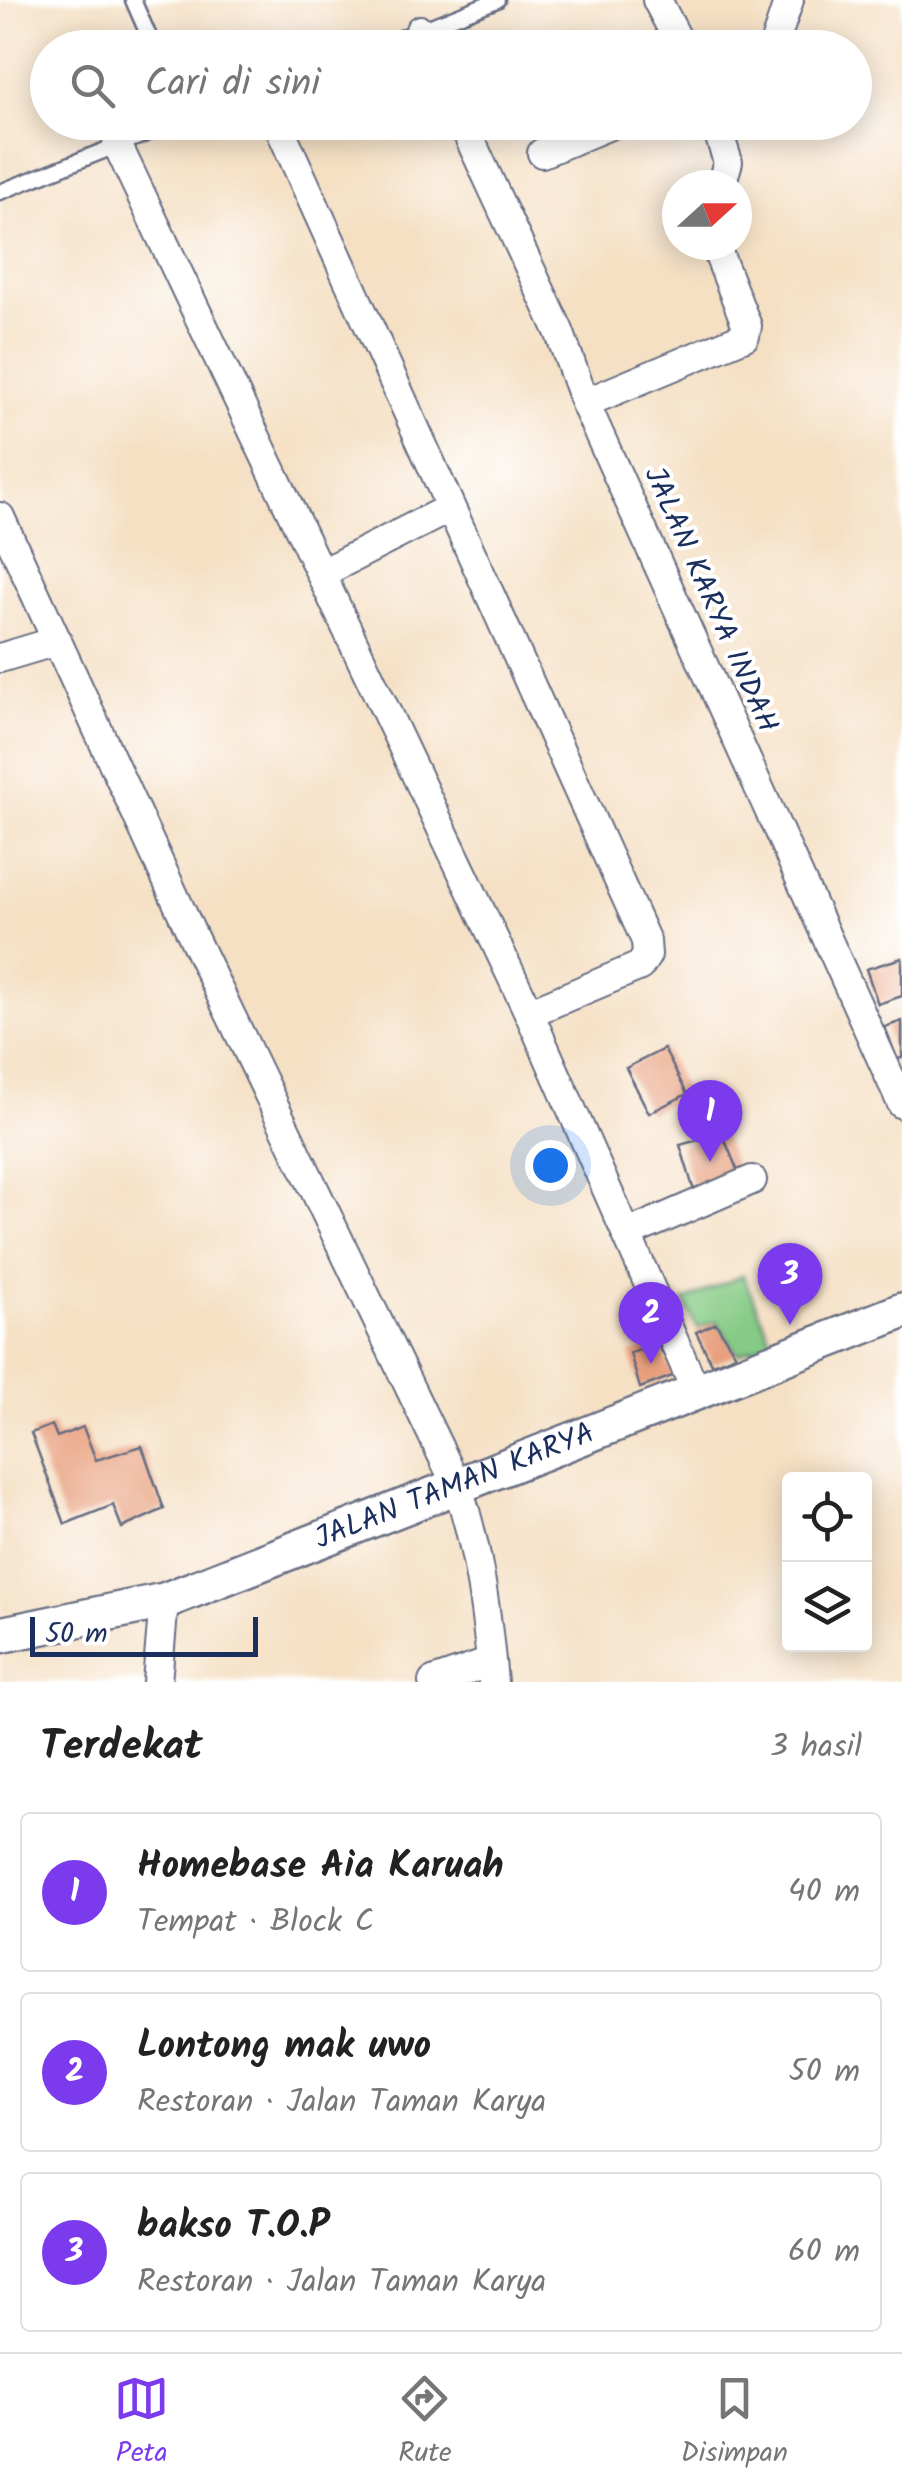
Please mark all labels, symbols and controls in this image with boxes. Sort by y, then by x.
search box [30,30,872,140]
text: Cari di sini [145,55,320,115]
icon: search [65,58,120,113]
north arrow [662,170,752,260]
street label: JALAN KARYA INDAH [630,459,790,741]
pin: 1 [678,1080,742,1162]
your location [525,1140,576,1191]
pin: 3 [758,1242,822,1325]
pin: 2 [618,1282,684,1364]
street label: JALAN TAMAN KARYA [308,1410,602,1563]
map controls [782,1472,872,1652]
button: locate [782,1472,872,1562]
button: layers [782,1562,872,1652]
scale bar [30,1612,258,1656]
text: 50 m [45,1612,108,1657]
text: Terdekat [40,1714,203,1781]
text: 3 hasil [770,1722,862,1773]
text: Homebase Aia Karuah [137,1837,504,1897]
text: 1 [70,1867,79,1918]
text: 40 m [788,1867,860,1918]
text: Tempat · Block C [137,1897,374,1948]
text: Lontong mak uwo [137,2017,431,2077]
text: 2 [65,2047,84,2098]
text: 50 m [789,2047,860,2098]
text: Restoran · Jalan Taman Karya [137,2077,546,2128]
text: bakso T.O.P [137,2197,329,2257]
text: 3 [66,2227,83,2278]
text: 60 m [788,2227,860,2278]
text: Restoran · Jalan Taman Karya [137,2257,546,2308]
tab: Peta [114,2371,169,2476]
tab: Rute [397,2371,452,2476]
tab: Disimpan [681,2371,788,2476]

